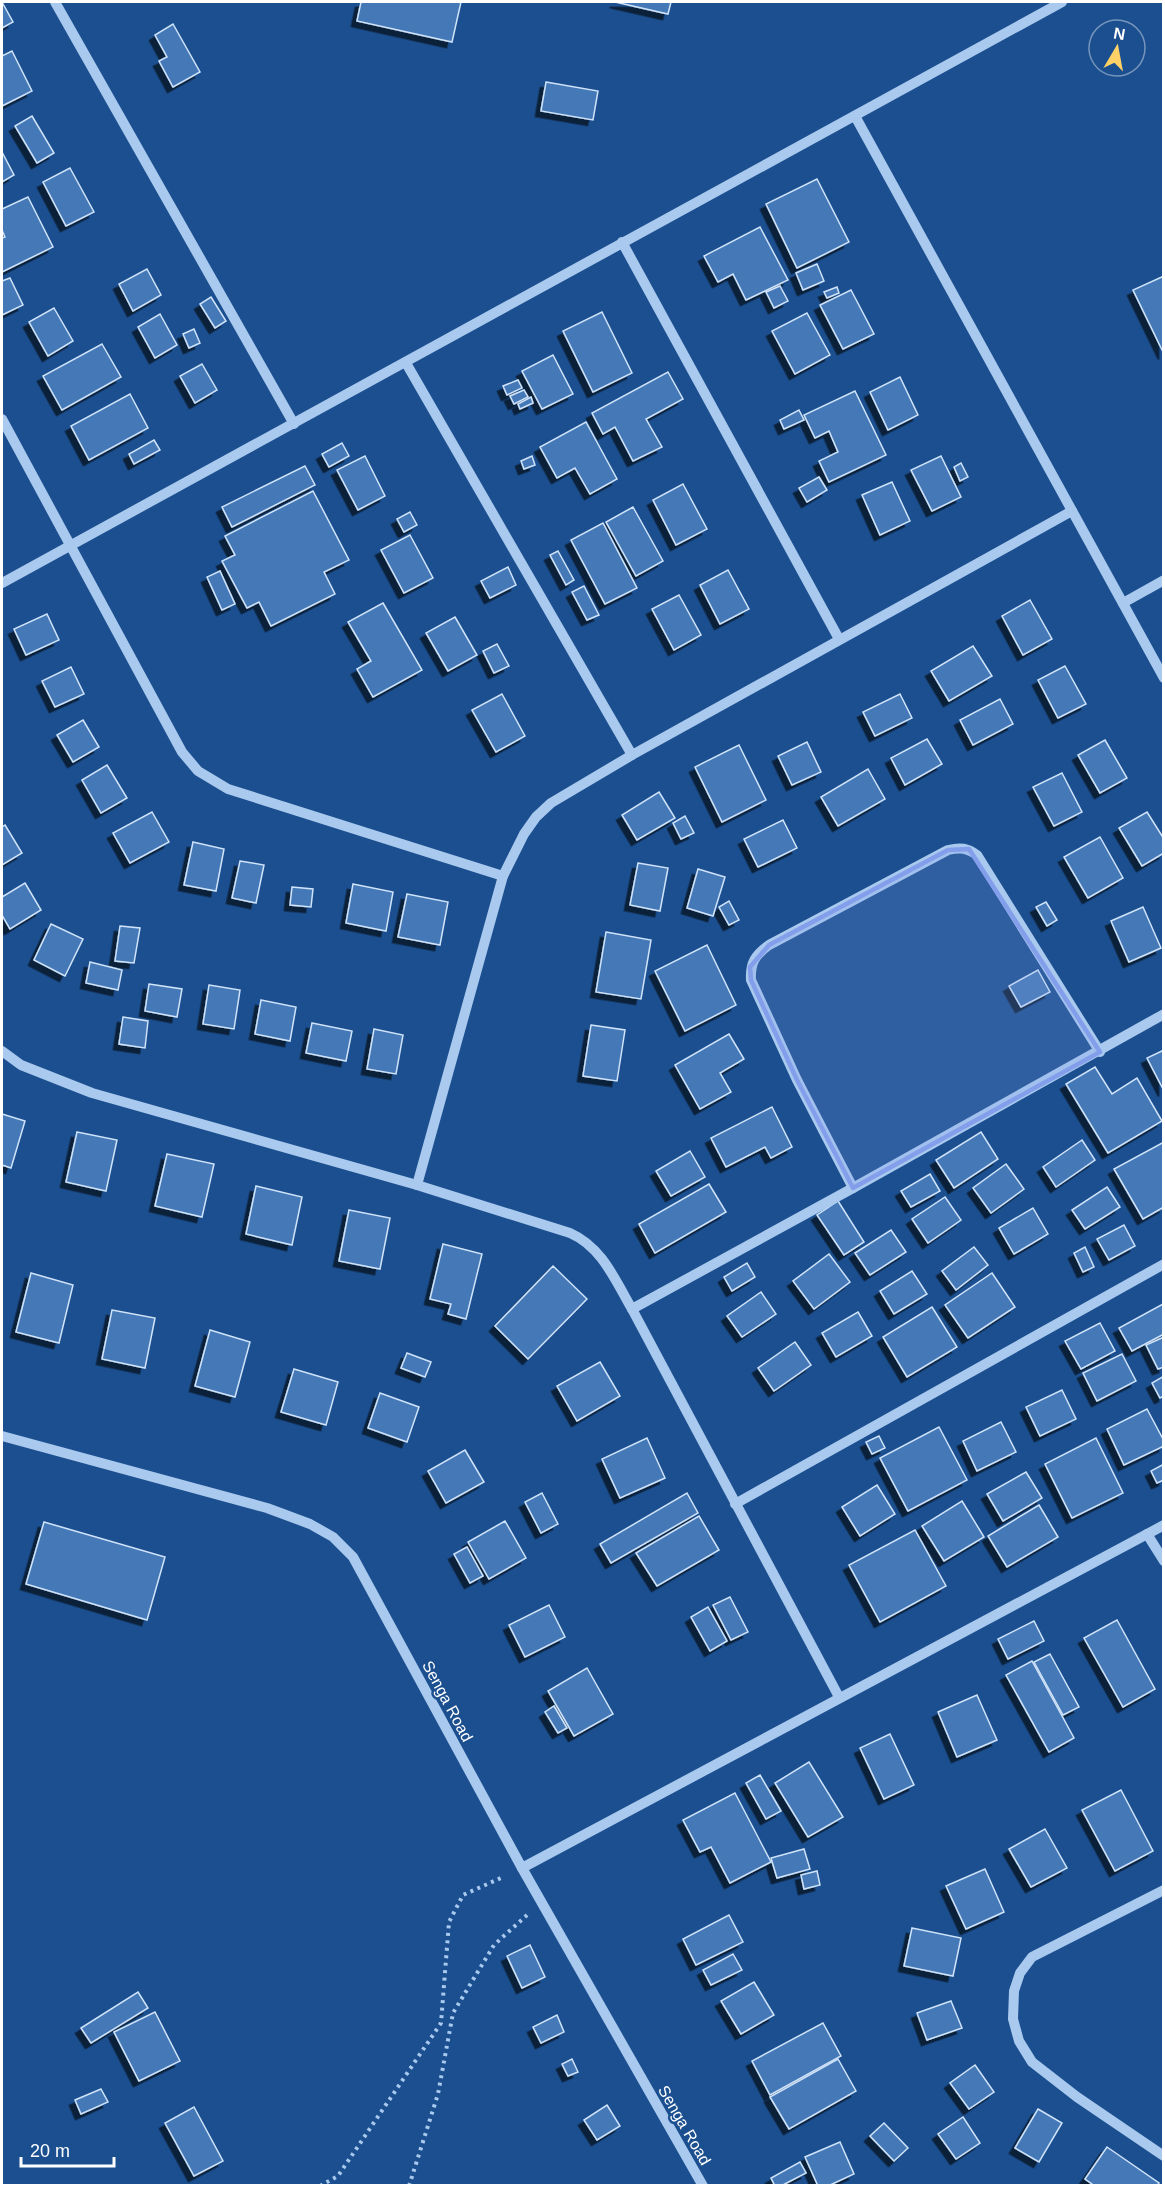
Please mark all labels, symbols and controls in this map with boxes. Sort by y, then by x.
north arrow [1087,18,1147,78]
text: N [1112,24,1127,43]
street label: Senga Road [419,1658,476,1745]
street label: Senga Road [655,2082,714,2168]
scale bar [21,2130,114,2168]
text: 20 m [30,2141,70,2161]

